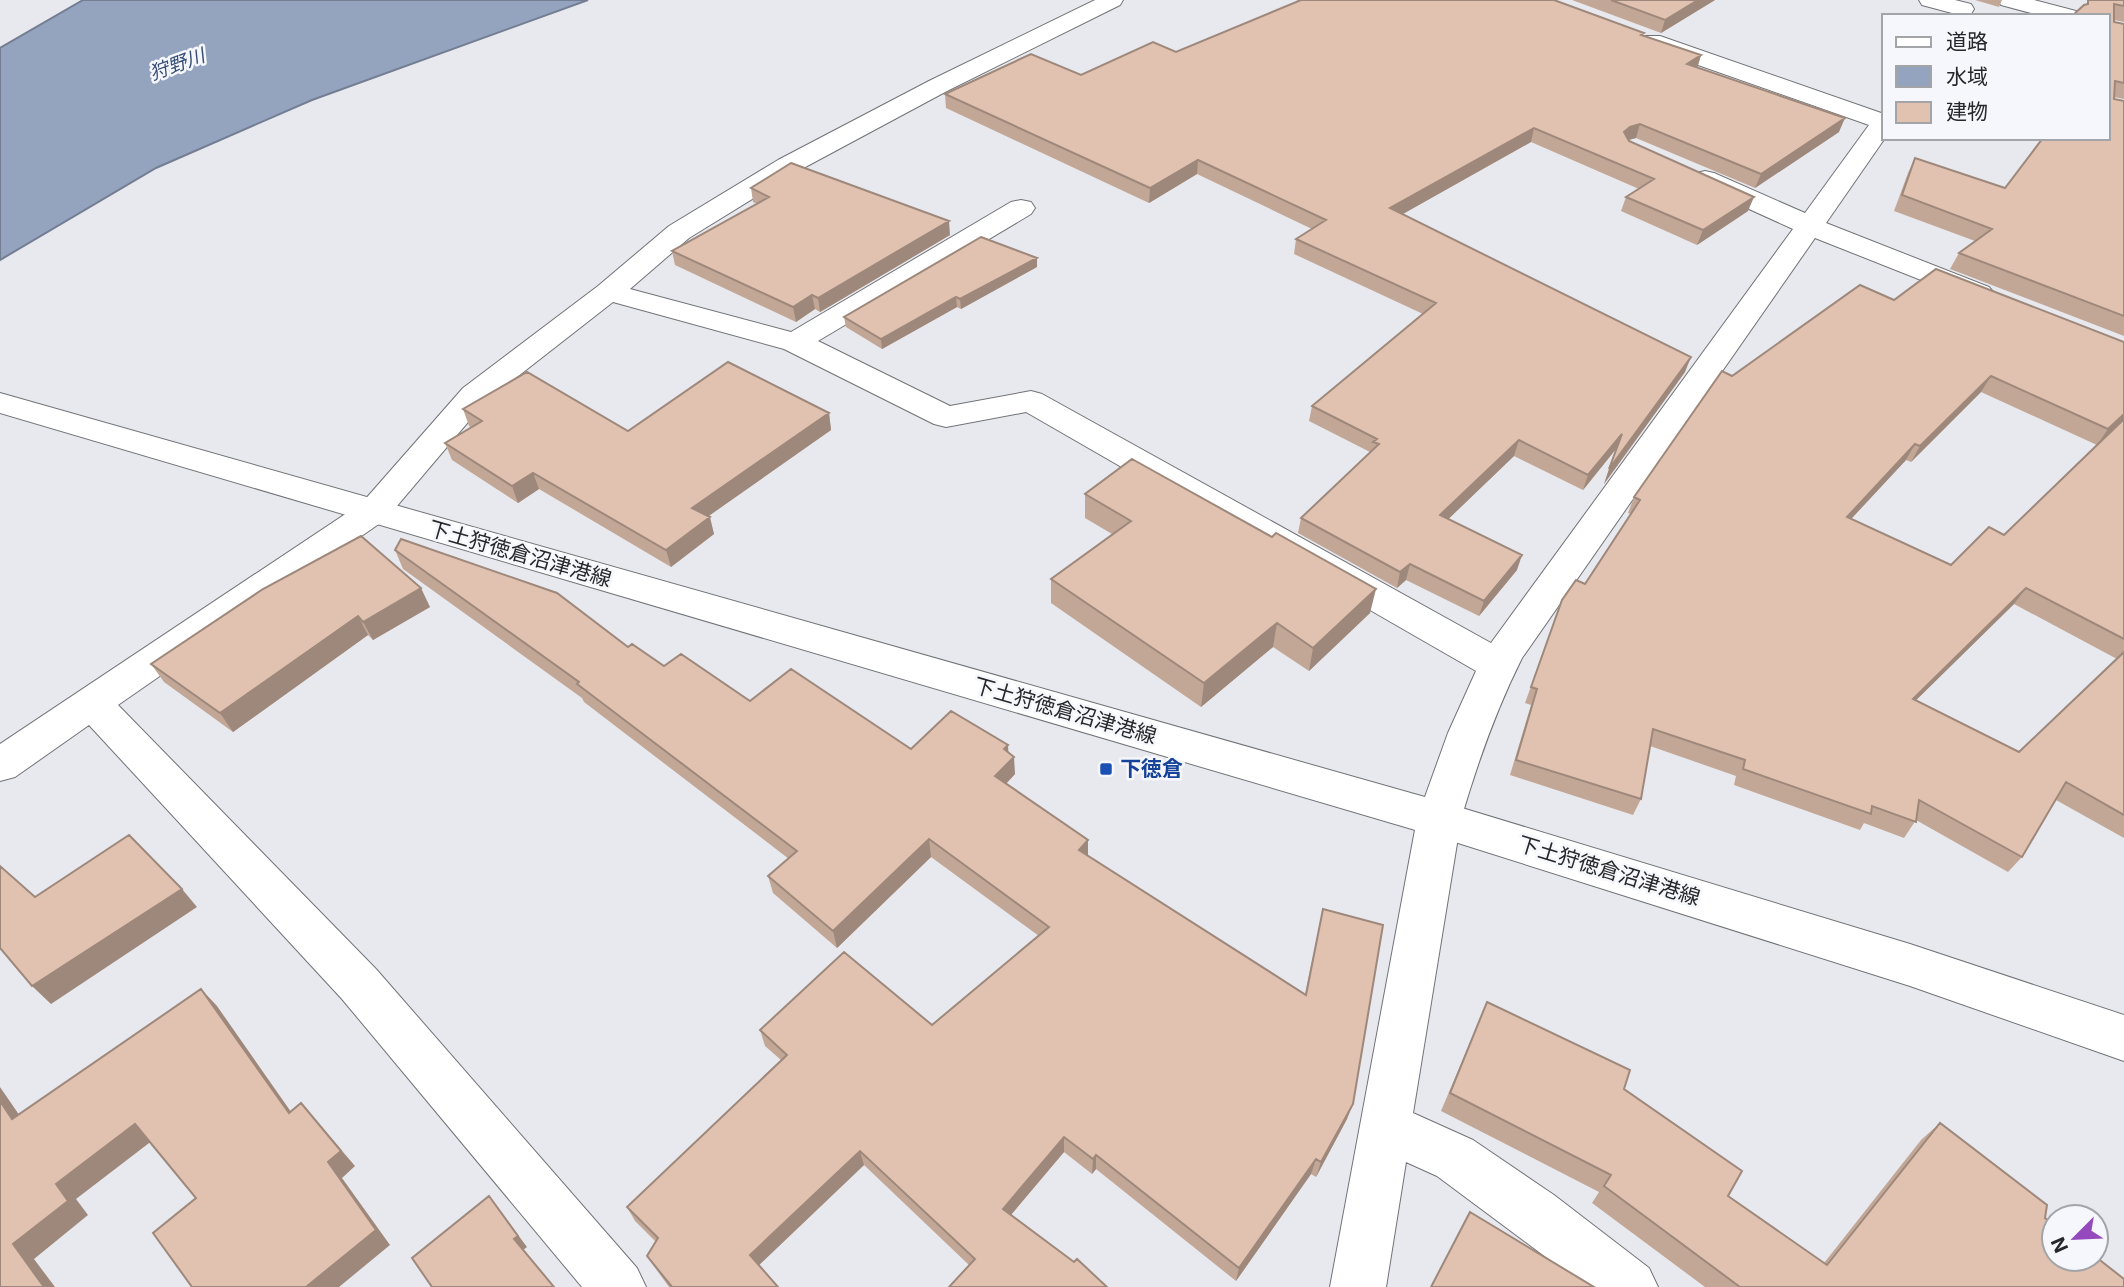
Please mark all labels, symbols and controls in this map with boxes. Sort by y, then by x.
legend [1882,14,2110,140]
text: 道路 [1946,29,1988,54]
water label: 狩野川 [146,43,210,85]
text: 水域 [1946,64,1988,89]
text: 建物 [1946,99,1988,124]
street label: 下土狩徳倉沼津港線 [426,515,614,592]
street label: 下土狩徳倉沼津港線 [971,672,1159,749]
place label: 下徳倉 [1120,756,1183,781]
marker: 下徳倉 [1098,761,1114,777]
street label: 下土狩徳倉沼津港線 [1515,831,1703,910]
north arrow [2040,1203,2110,1273]
text: N [2046,1233,2073,1256]

